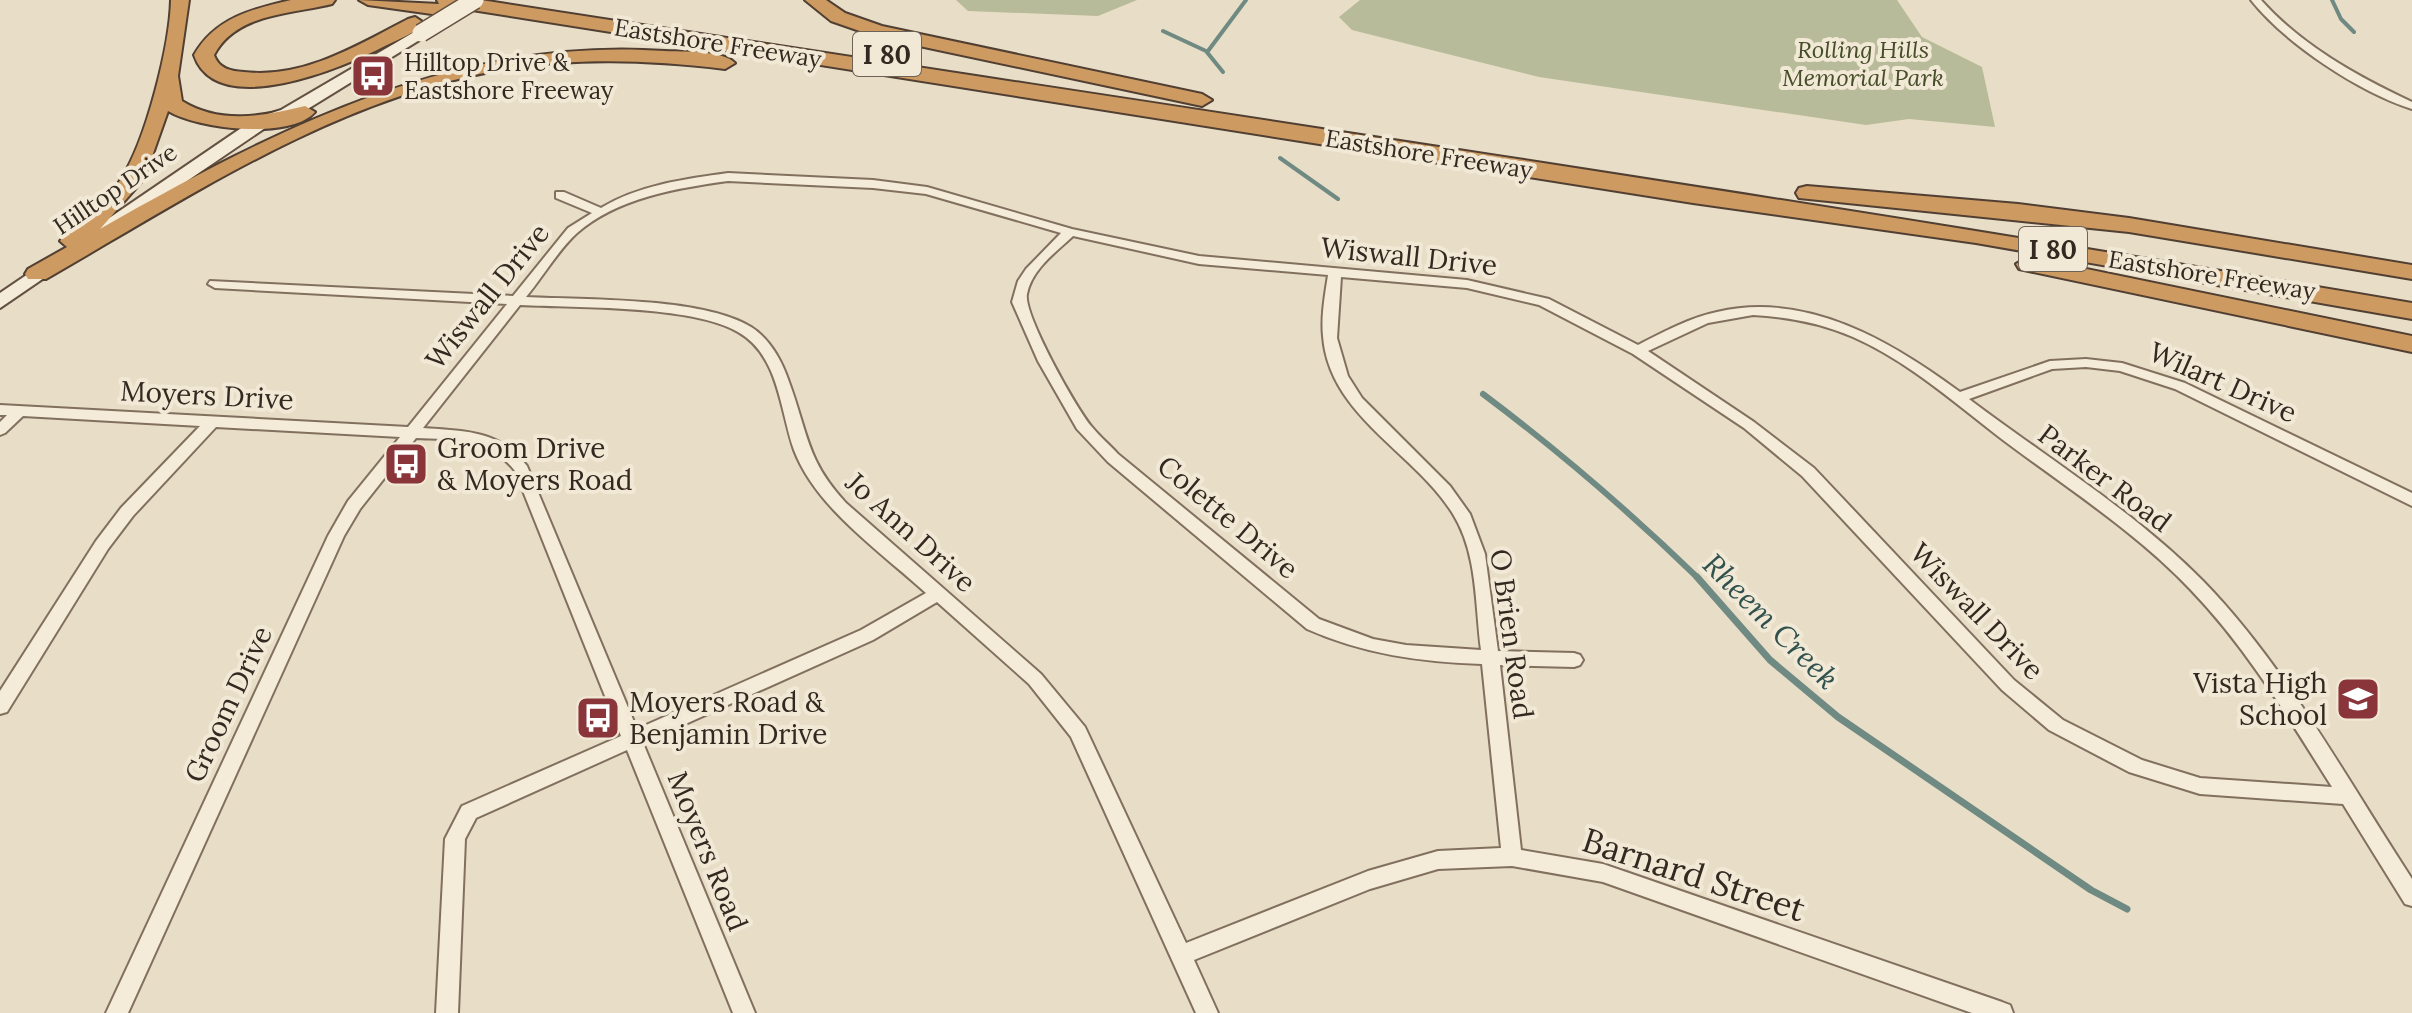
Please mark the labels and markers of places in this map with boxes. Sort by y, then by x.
place label: Hilltop Drive & Eastshore Freeway [404,47,614,106]
bus stop icon: Hilltop Drive & Eastshore Freeway [349,52,397,100]
place label: Groom Drive & Moyers Road [437,430,633,498]
bus stop icon: Groom Drive & Moyers Road [382,440,430,488]
place label: Vista High School [2192,665,2327,733]
school or university icon: Vista High School [2334,675,2382,723]
place label: Moyers Road & Benjamin Drive [629,684,828,752]
bus stop icon: Moyers Road & Benjamin Drive [574,694,622,742]

